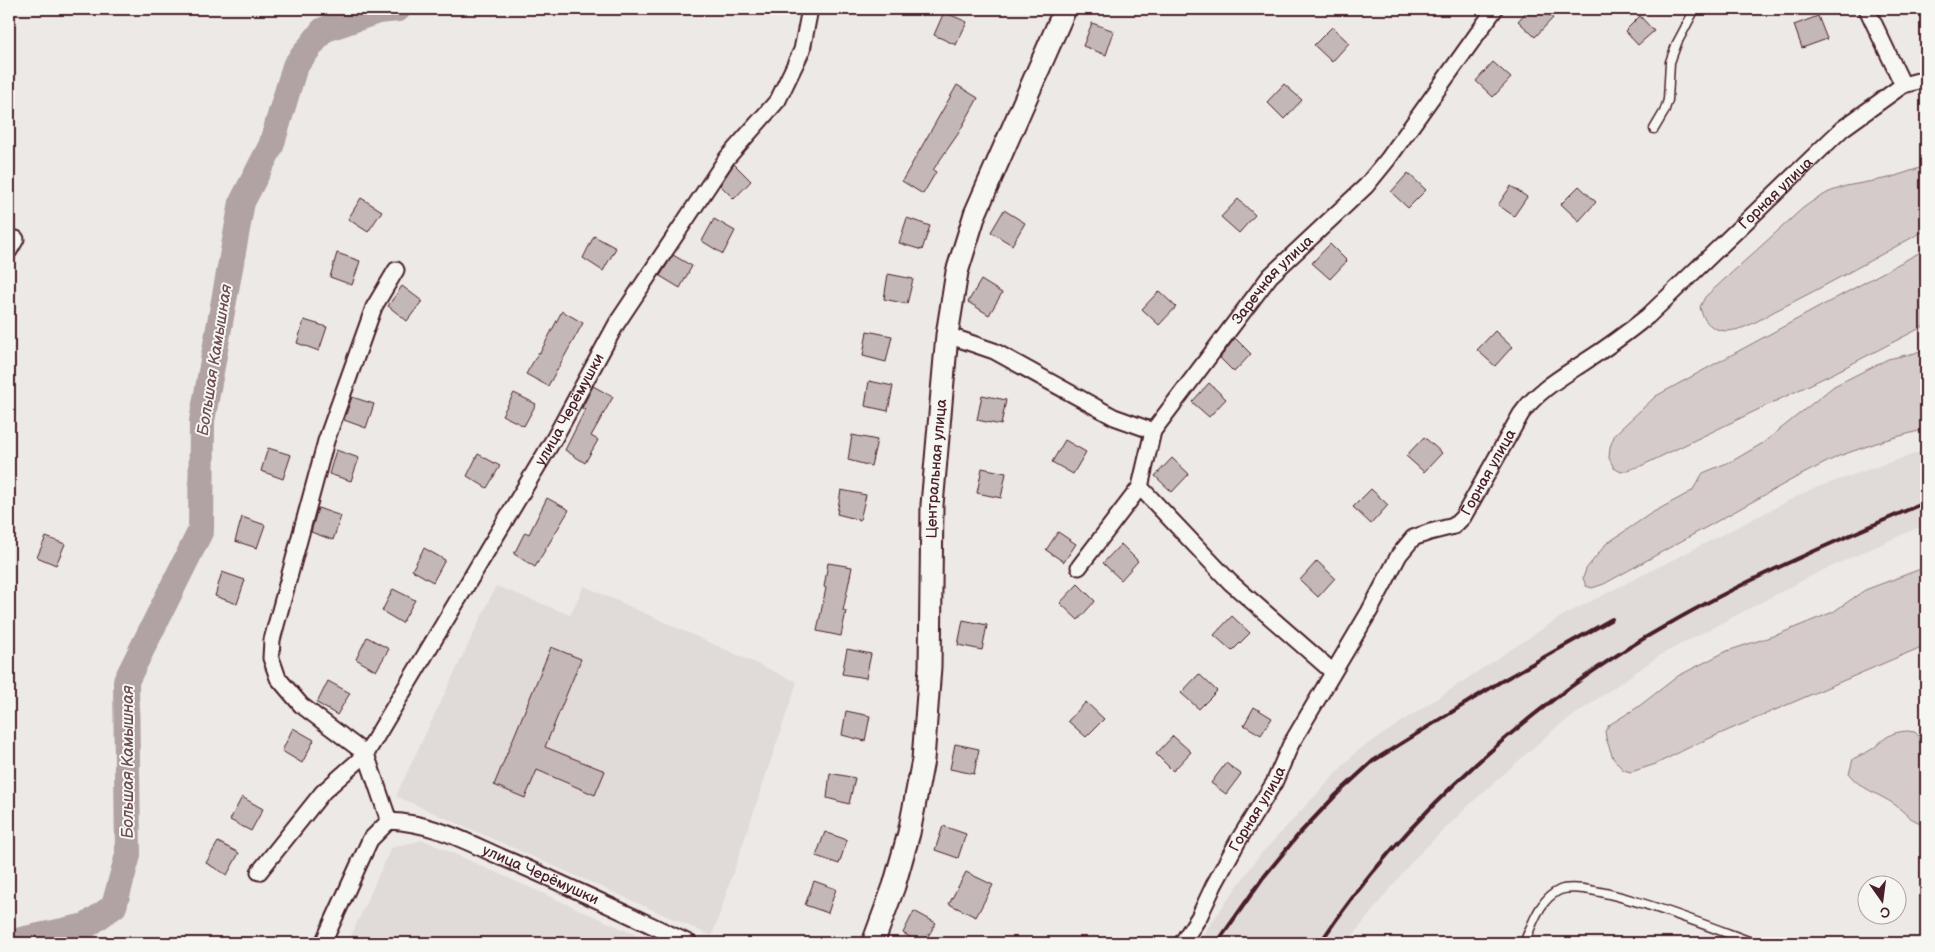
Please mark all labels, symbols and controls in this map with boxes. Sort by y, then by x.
street label: Горная улица [1734,153,1817,233]
street label: Заречная улица [1227,231,1317,328]
water label: Большая Камышная [194,283,236,437]
street label: улица Черёмушки [531,350,608,469]
street label: Центральная улица [922,398,951,539]
street label: Горная улица [1456,426,1520,519]
water label: Большая Камышная [119,685,138,838]
street label: Горная улица [1225,763,1290,855]
street label: улица Черёмушки [479,840,602,909]
north arrow [1858,874,1908,924]
text: С [1878,903,1892,922]

